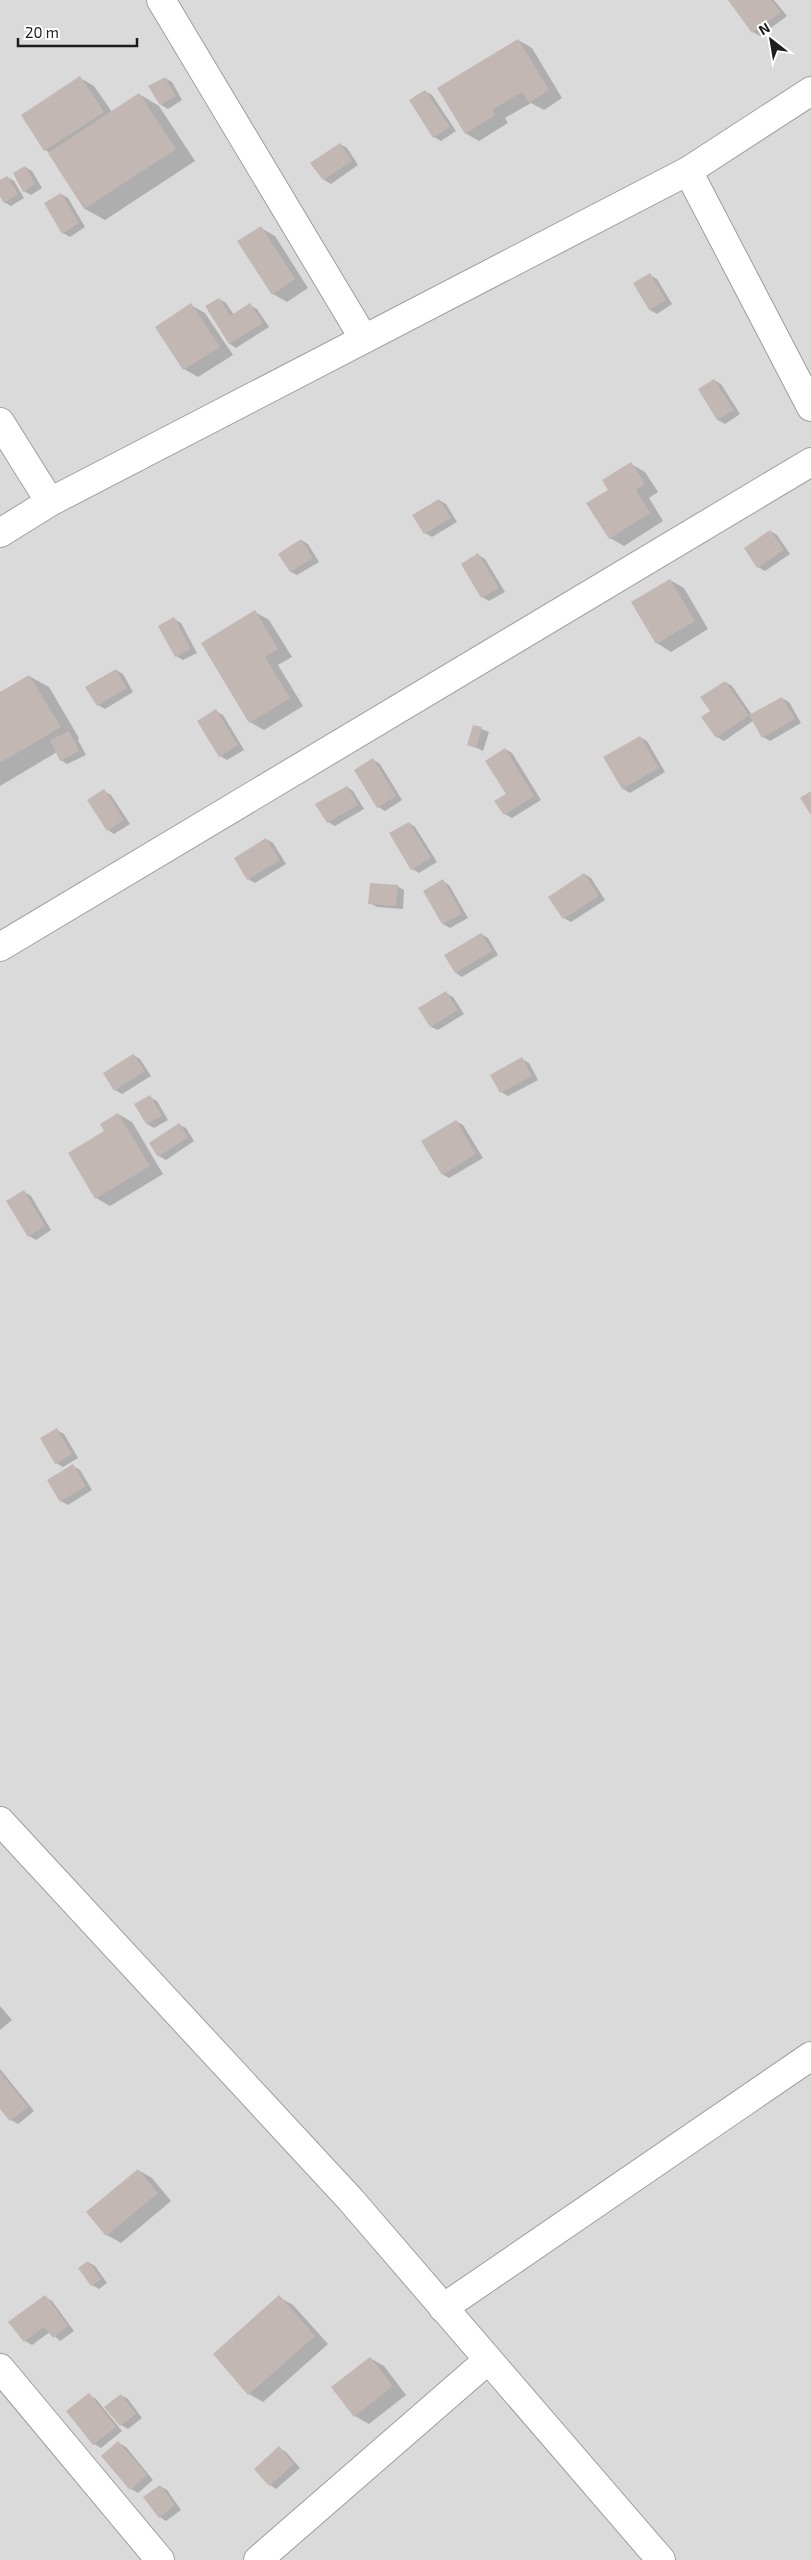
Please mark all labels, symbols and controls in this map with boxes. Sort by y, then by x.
scale bar [18,15,136,47]
north arrow [746,15,796,65]
text: N [755,19,773,38]
text: 20 m [25,23,59,41]

